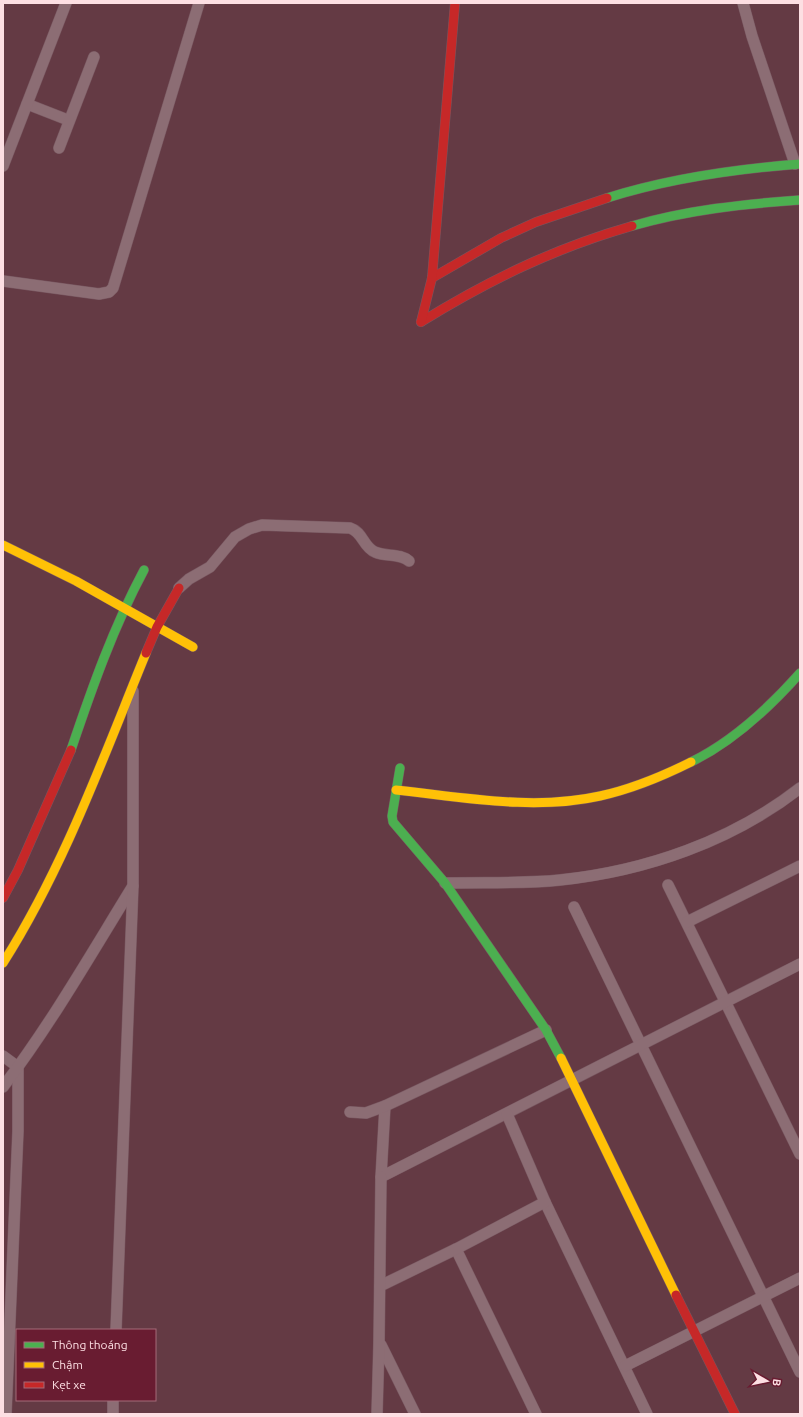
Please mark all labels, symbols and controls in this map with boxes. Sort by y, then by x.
legend [16,1329,156,1401]
text: Thông thoáng [52,1338,128,1351]
text: Chậm [52,1358,83,1372]
north arrow [747,1361,787,1401]
text: Kẹt xe [52,1378,86,1392]
text: B [770,1378,783,1387]

